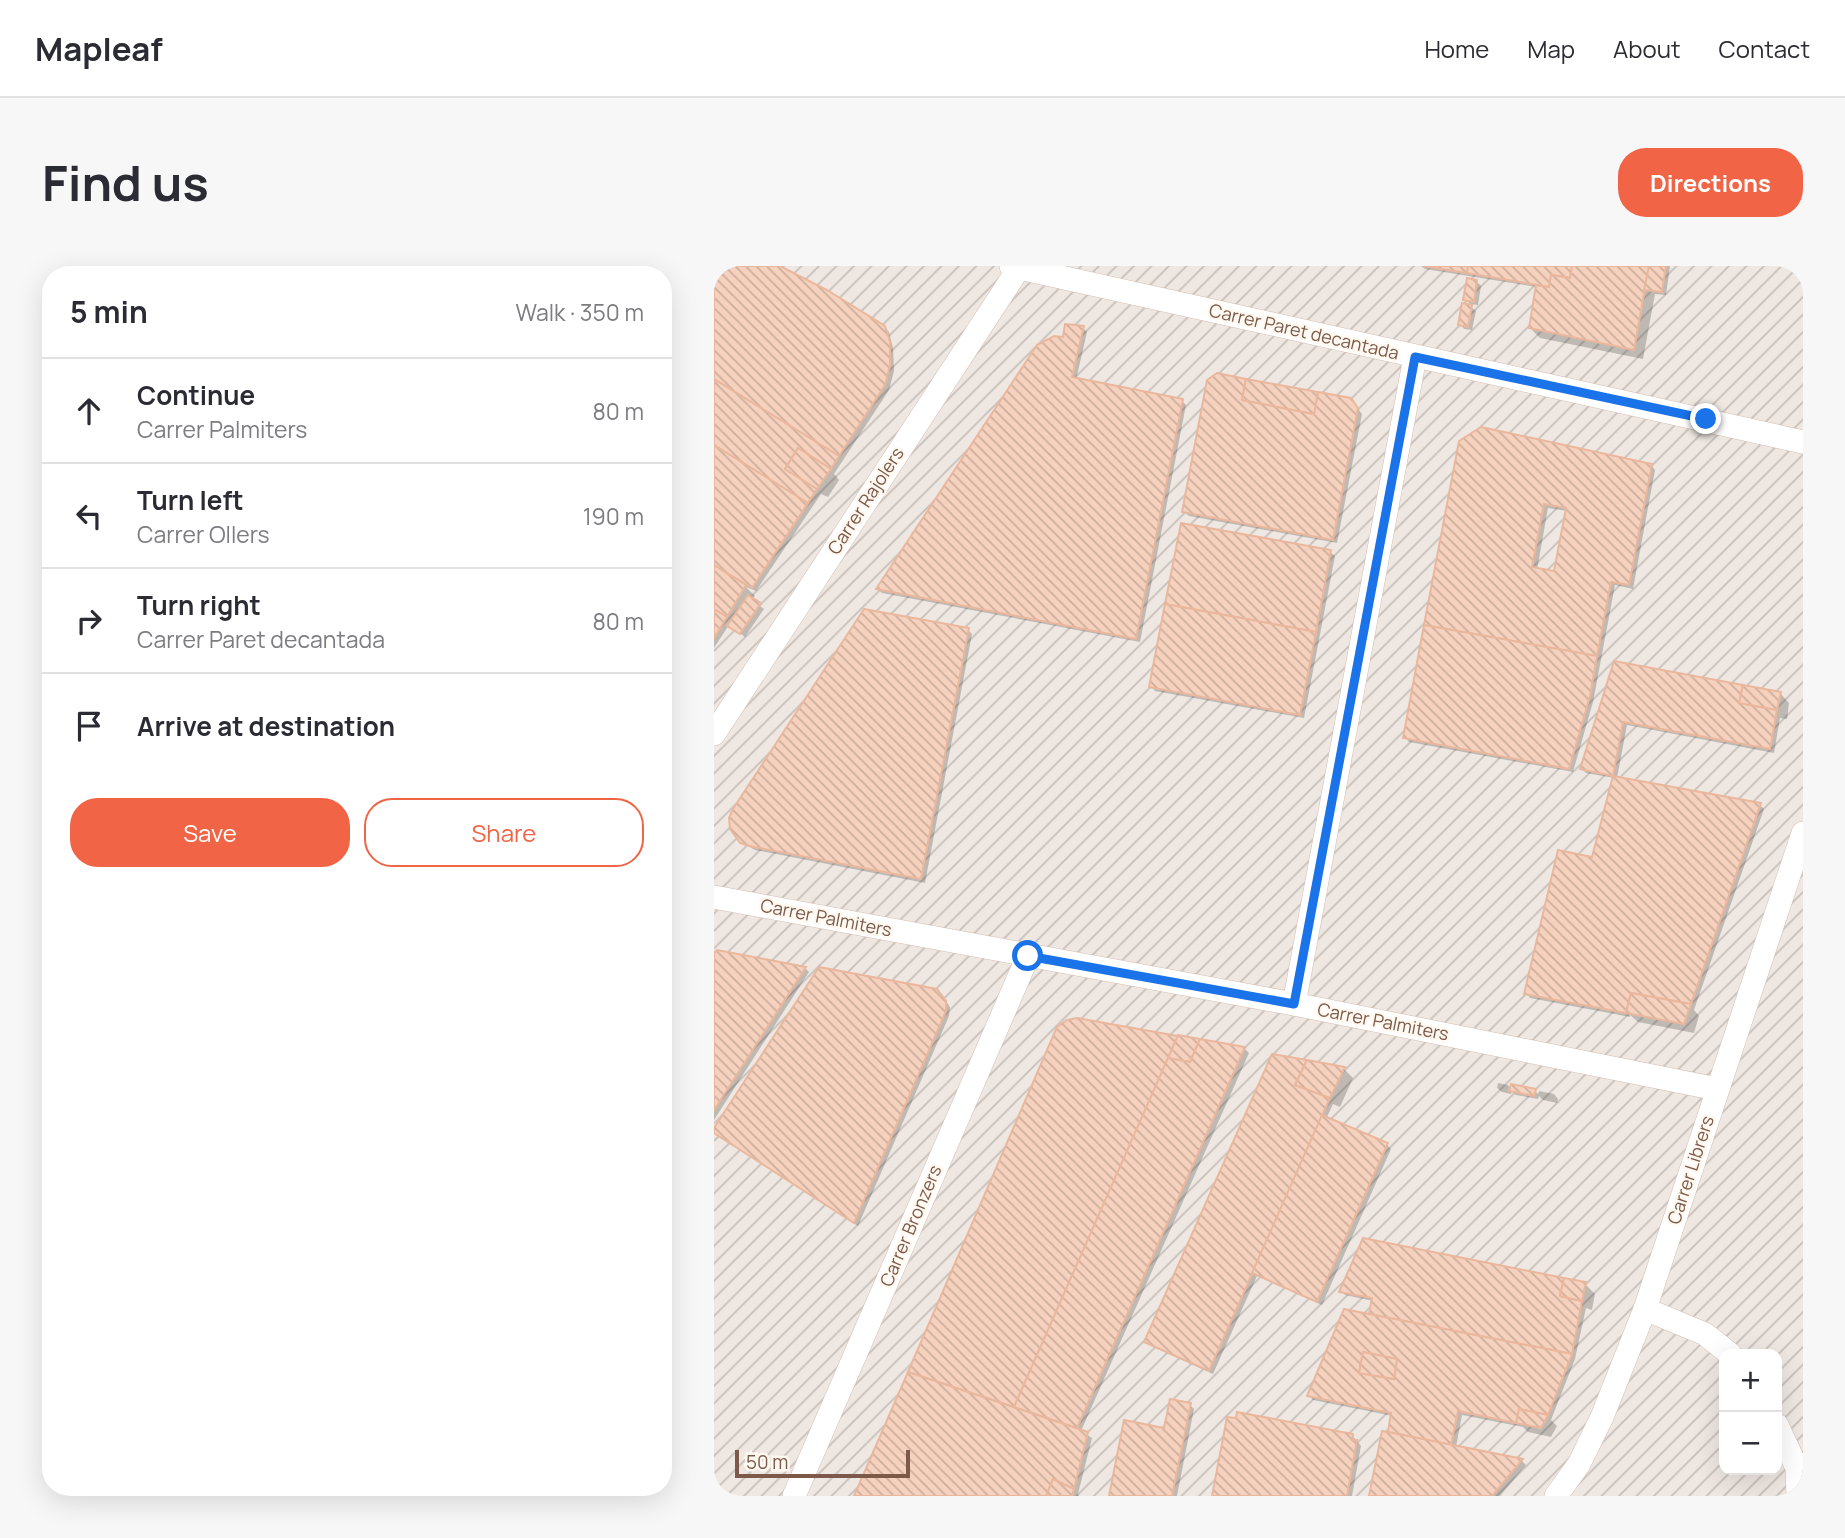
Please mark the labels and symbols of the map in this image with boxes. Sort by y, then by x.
street label: Carrer Paret decantada [1207,298,1401,365]
route end [1690,403,1721,434]
street label: Carrer Rajolers [822,442,909,559]
street label: Carrer Palmiters [758,893,894,942]
route start [1012,940,1043,971]
street label: Carrer Palmiters [1315,997,1451,1046]
street label: Carrer Librers [1661,1112,1719,1227]
street label: Carrer Bronzers [874,1161,947,1290]
scale bar [735,1447,910,1479]

